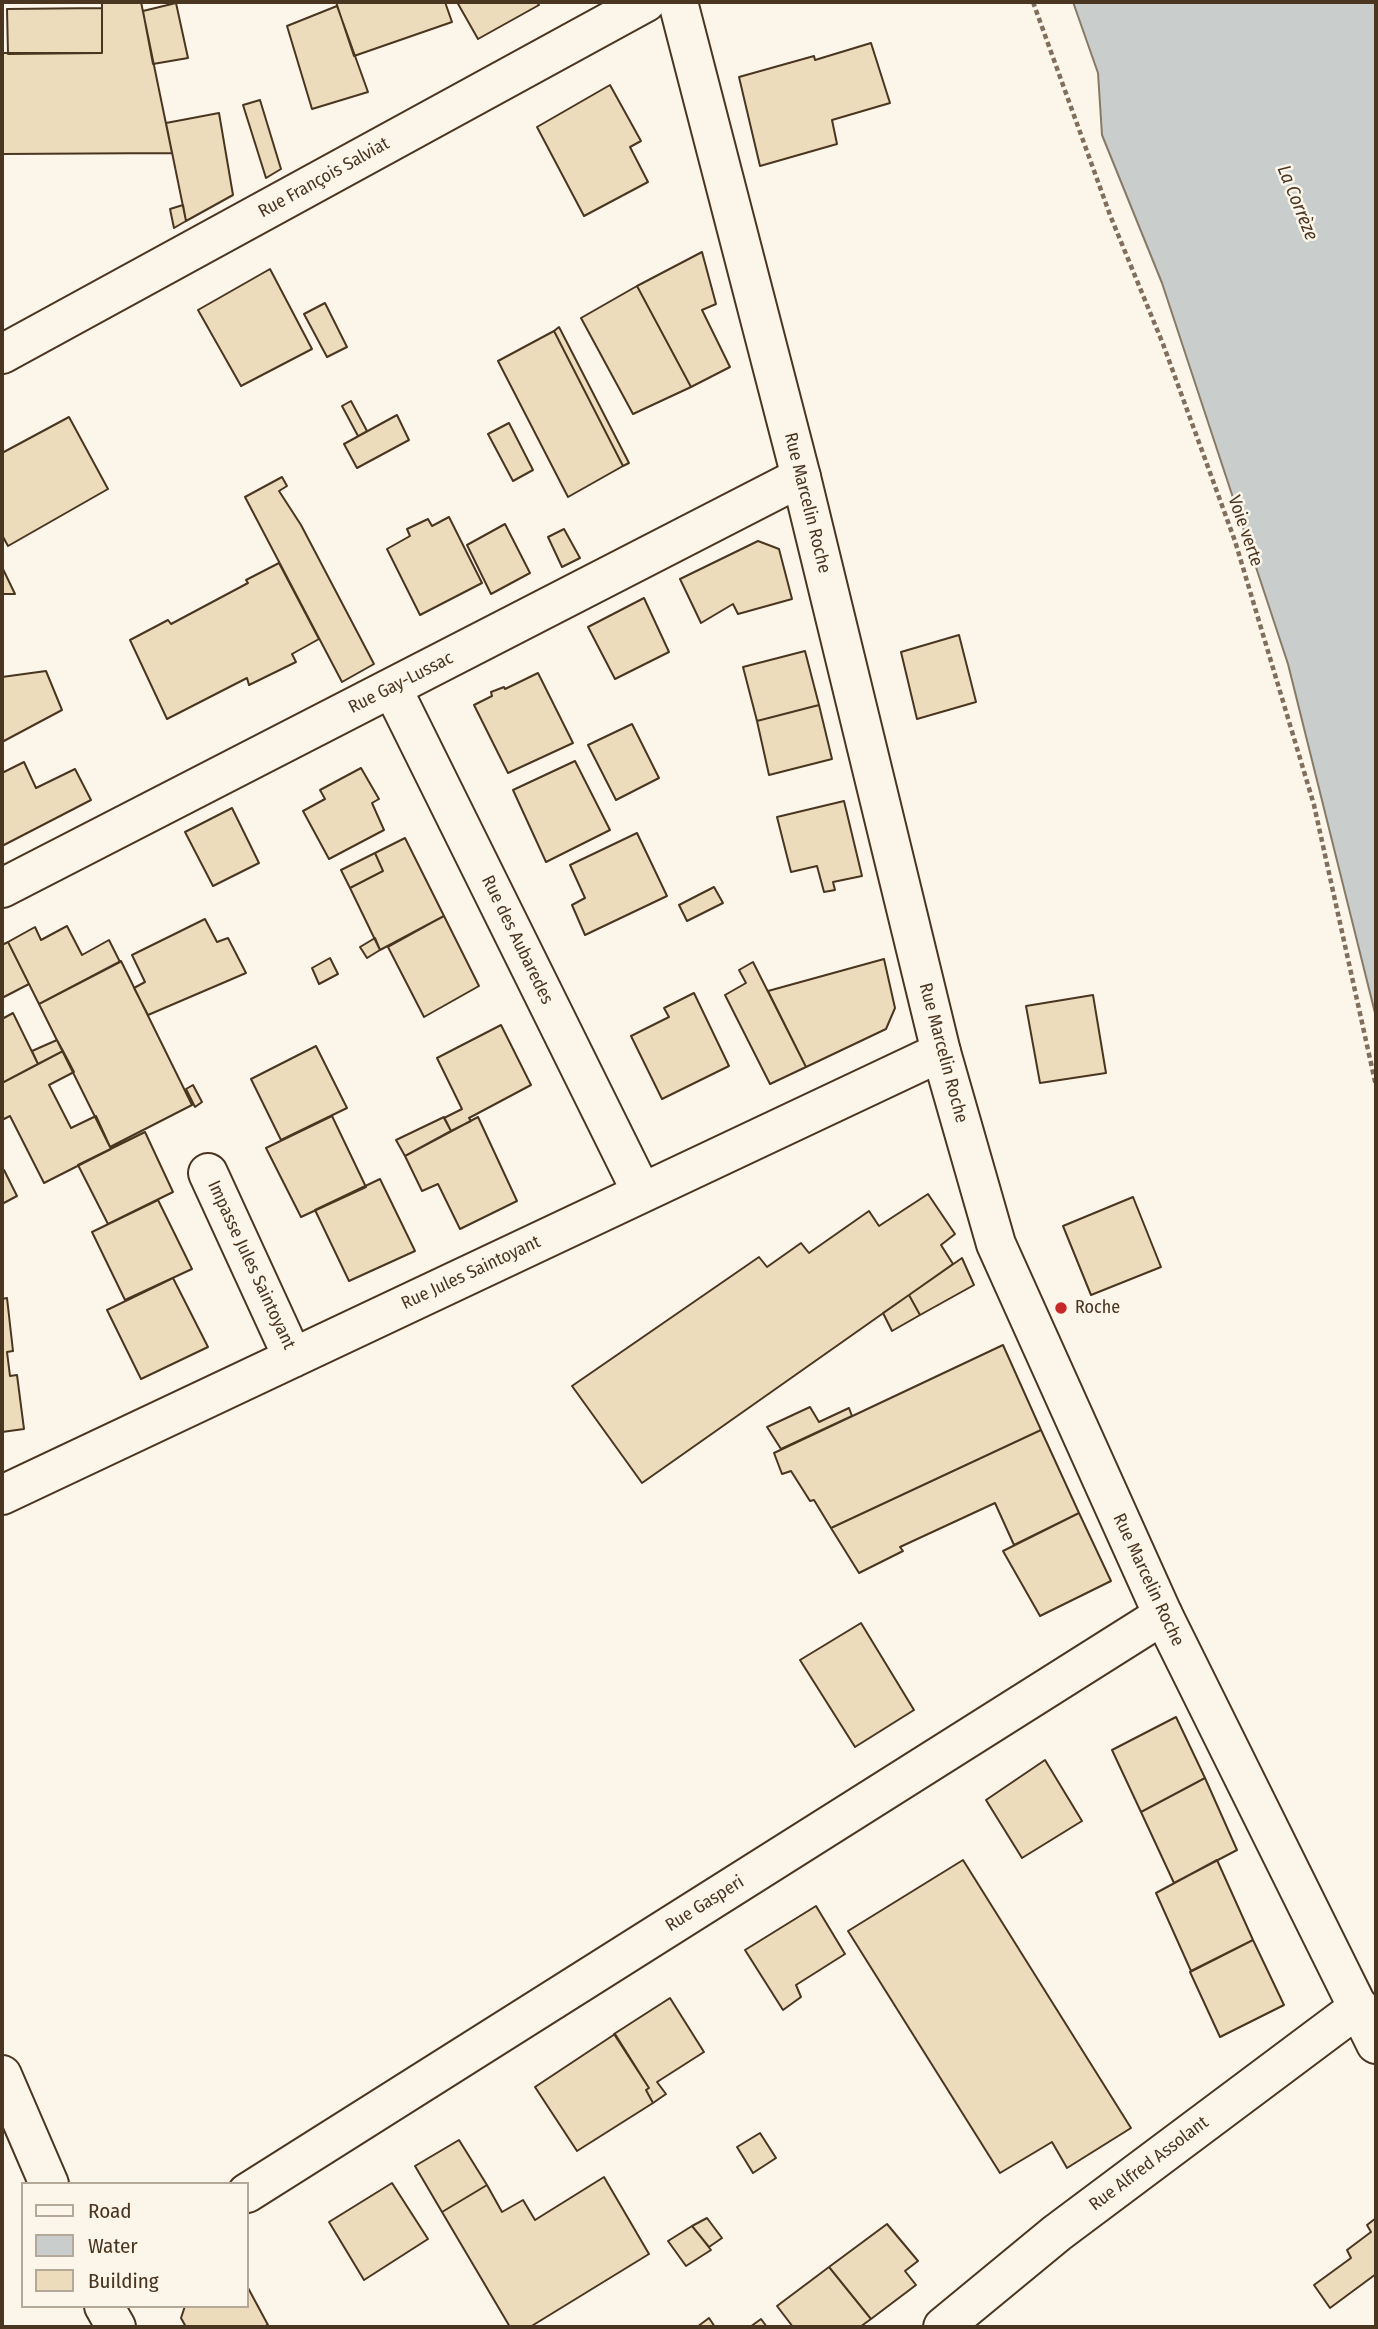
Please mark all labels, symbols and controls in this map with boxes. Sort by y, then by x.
street label: Rue François Salviat [255,133,393,223]
water label: La Corrèze [1272,162,1322,244]
street label: Rue Marcelin Roche [779,430,835,576]
street label: Voie verte [1223,493,1267,569]
street label: Rue Gay-Lussac [345,647,457,719]
street label: Rue des Aubaredes [476,872,558,1008]
street label: Rue Marcelin Roche [914,981,972,1125]
street label: Impasse Jules Saintoyant [202,1177,300,1353]
street label: Rue Jules Saintoyant [398,1231,544,1315]
place label: Roche [1075,1297,1120,1319]
marker: Roche [1053,1300,1069,1316]
street label: Rue Marcelin Roche [1108,1510,1188,1650]
street label: Rue Gasperi [662,1871,748,1937]
street label: Rue Alfred Assolant [1085,2112,1213,2216]
legend [21,2182,248,2308]
text: Road [88,2198,132,2224]
text: Water [88,2233,138,2259]
text: Building [88,2268,159,2294]

